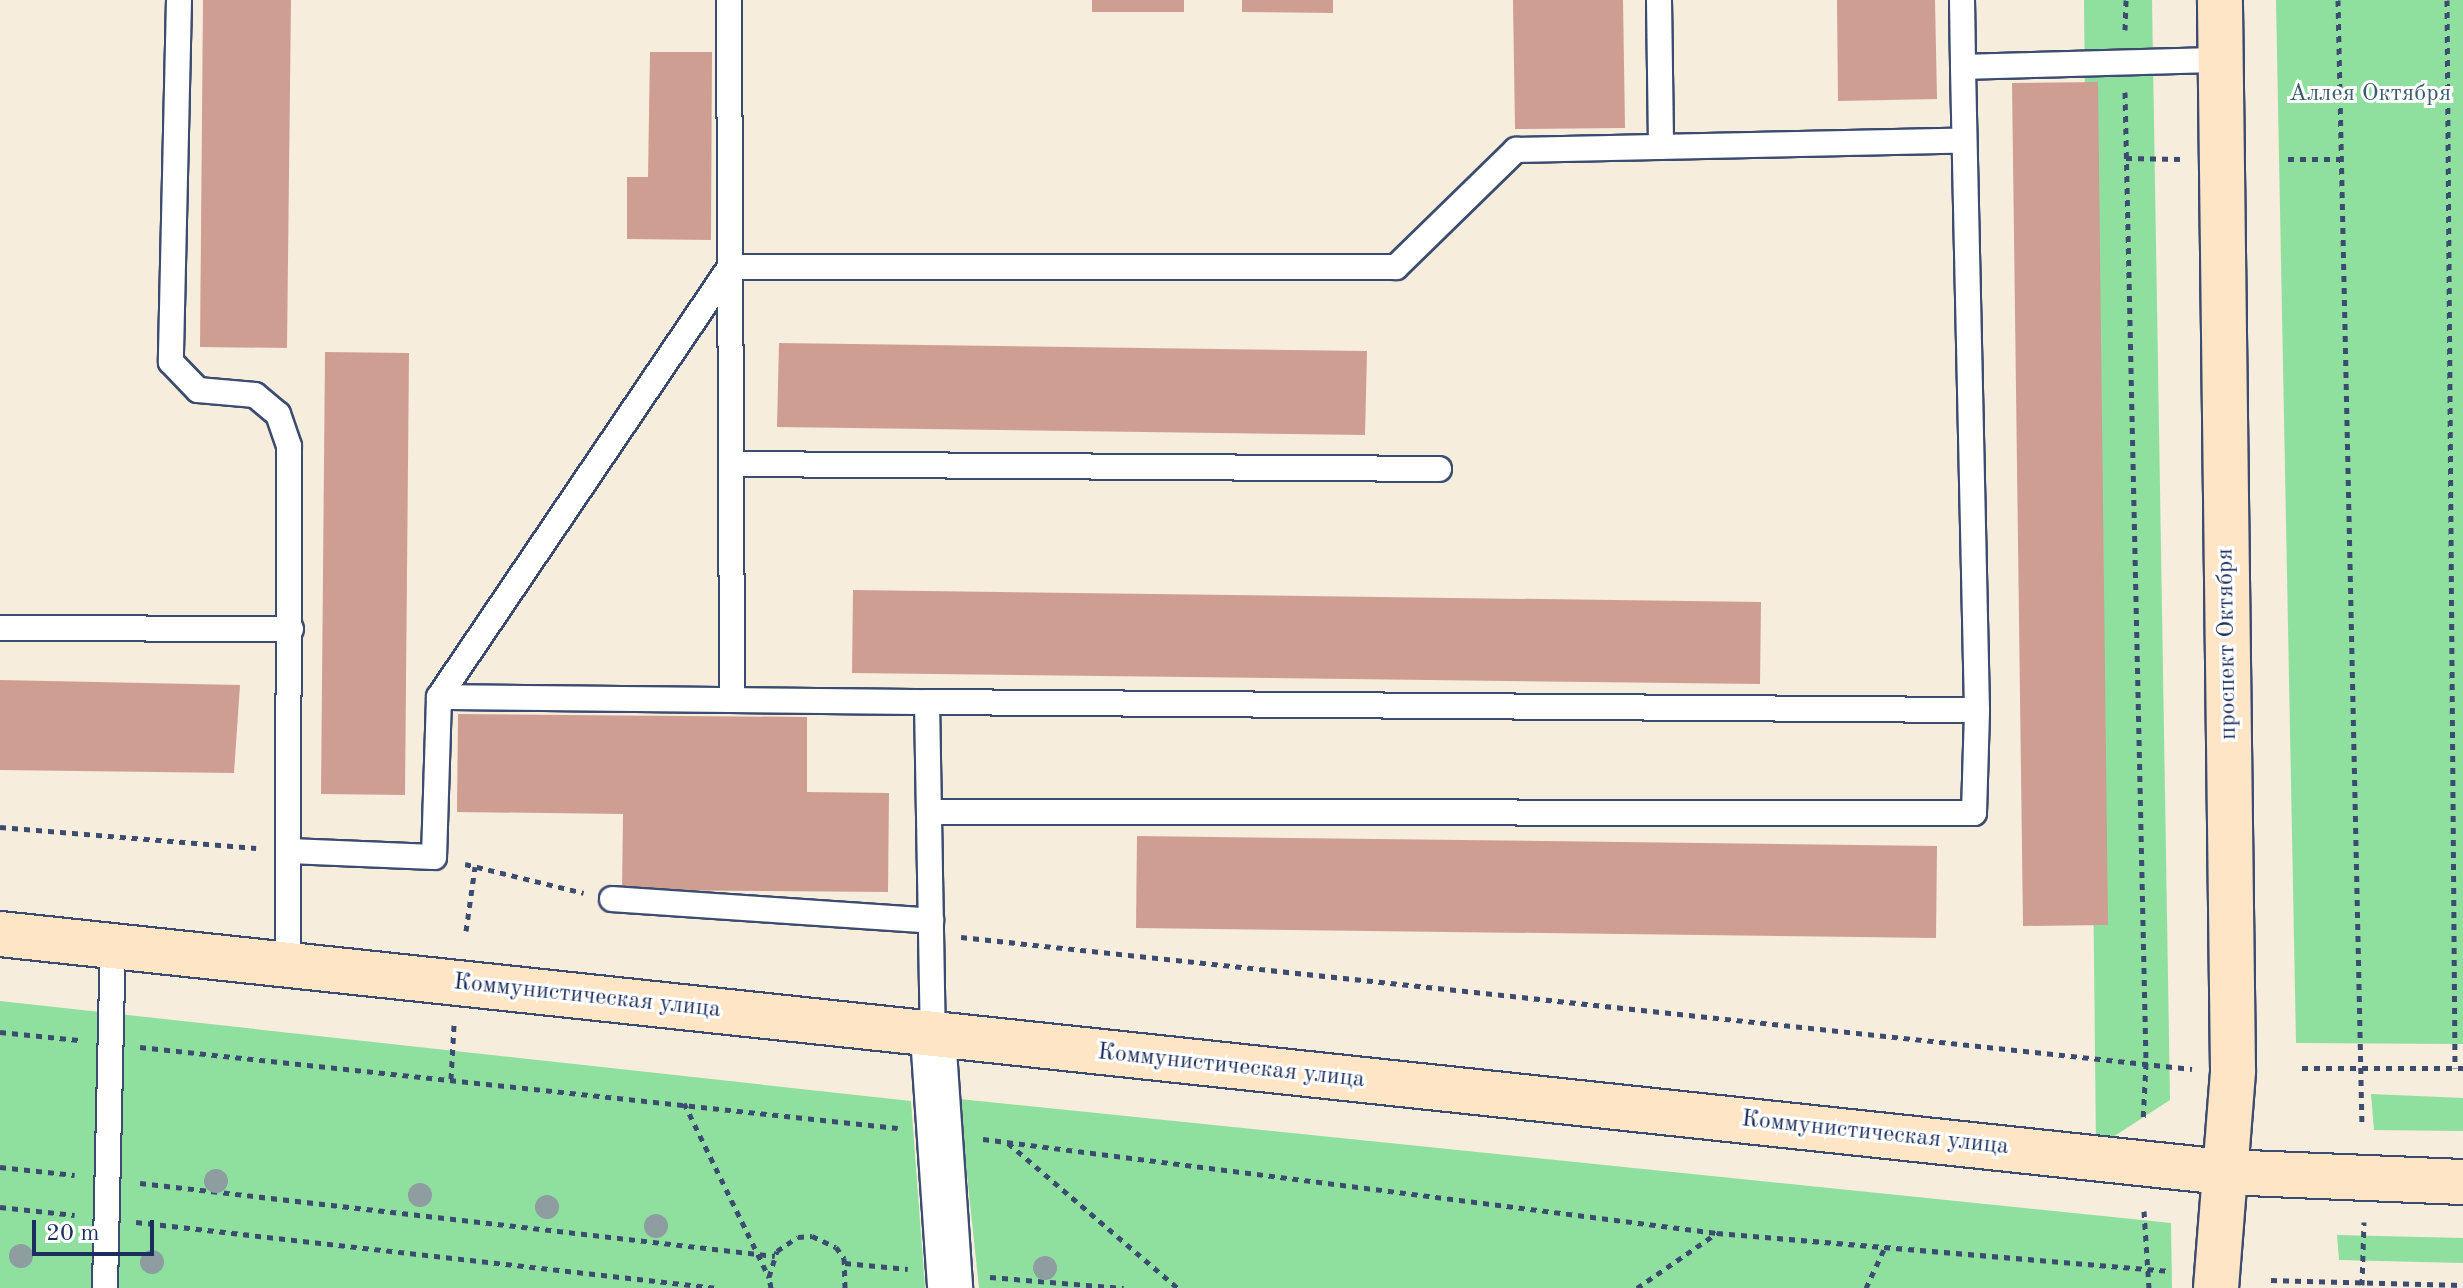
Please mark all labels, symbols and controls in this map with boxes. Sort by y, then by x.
park label: Аллея Октября [2289,81,2451,109]
street label: проспект Октября [2212,548,2244,740]
street label: Коммунистическая улица [452,969,722,1025]
street label: Коммунистическая улица [1096,1039,1366,1095]
street label: Коммунистическая улица [1740,1106,2010,1162]
scale bar [36,1204,158,1254]
text: 20 m [46,1222,100,1246]

